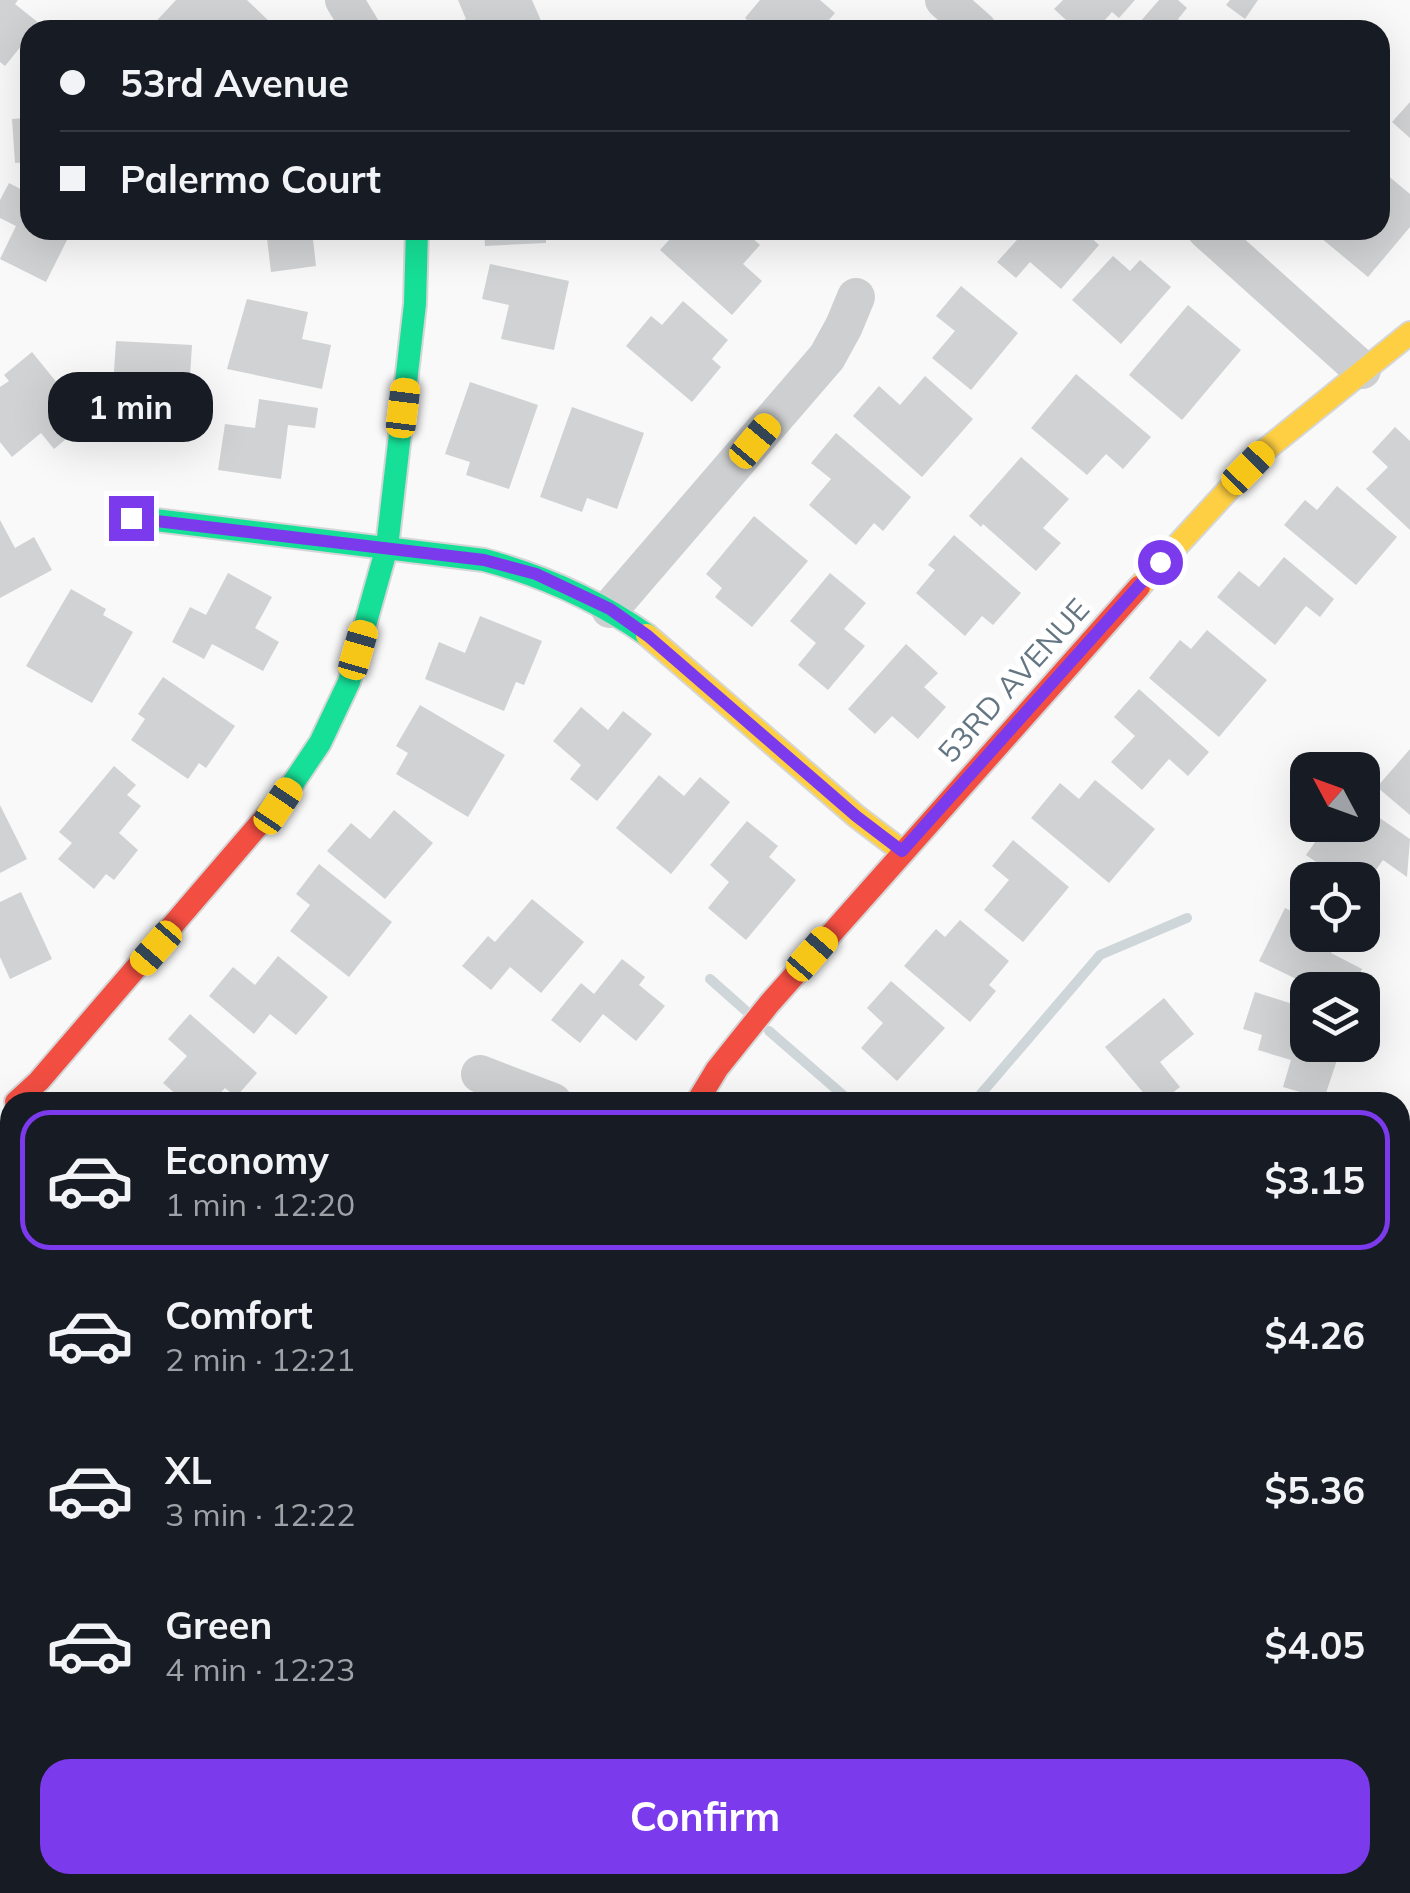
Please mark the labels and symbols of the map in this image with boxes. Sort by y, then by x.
callout: 1 min [48,373,214,443]
car [384,376,422,440]
car [724,408,786,474]
car [1216,436,1280,500]
route end [109,496,154,541]
route start [1138,540,1183,585]
street label: 53RD AVENUE [930,590,1097,770]
car [335,617,381,683]
north arrow [1290,752,1380,842]
car [249,773,307,839]
car [125,916,187,980]
car [781,922,843,986]

